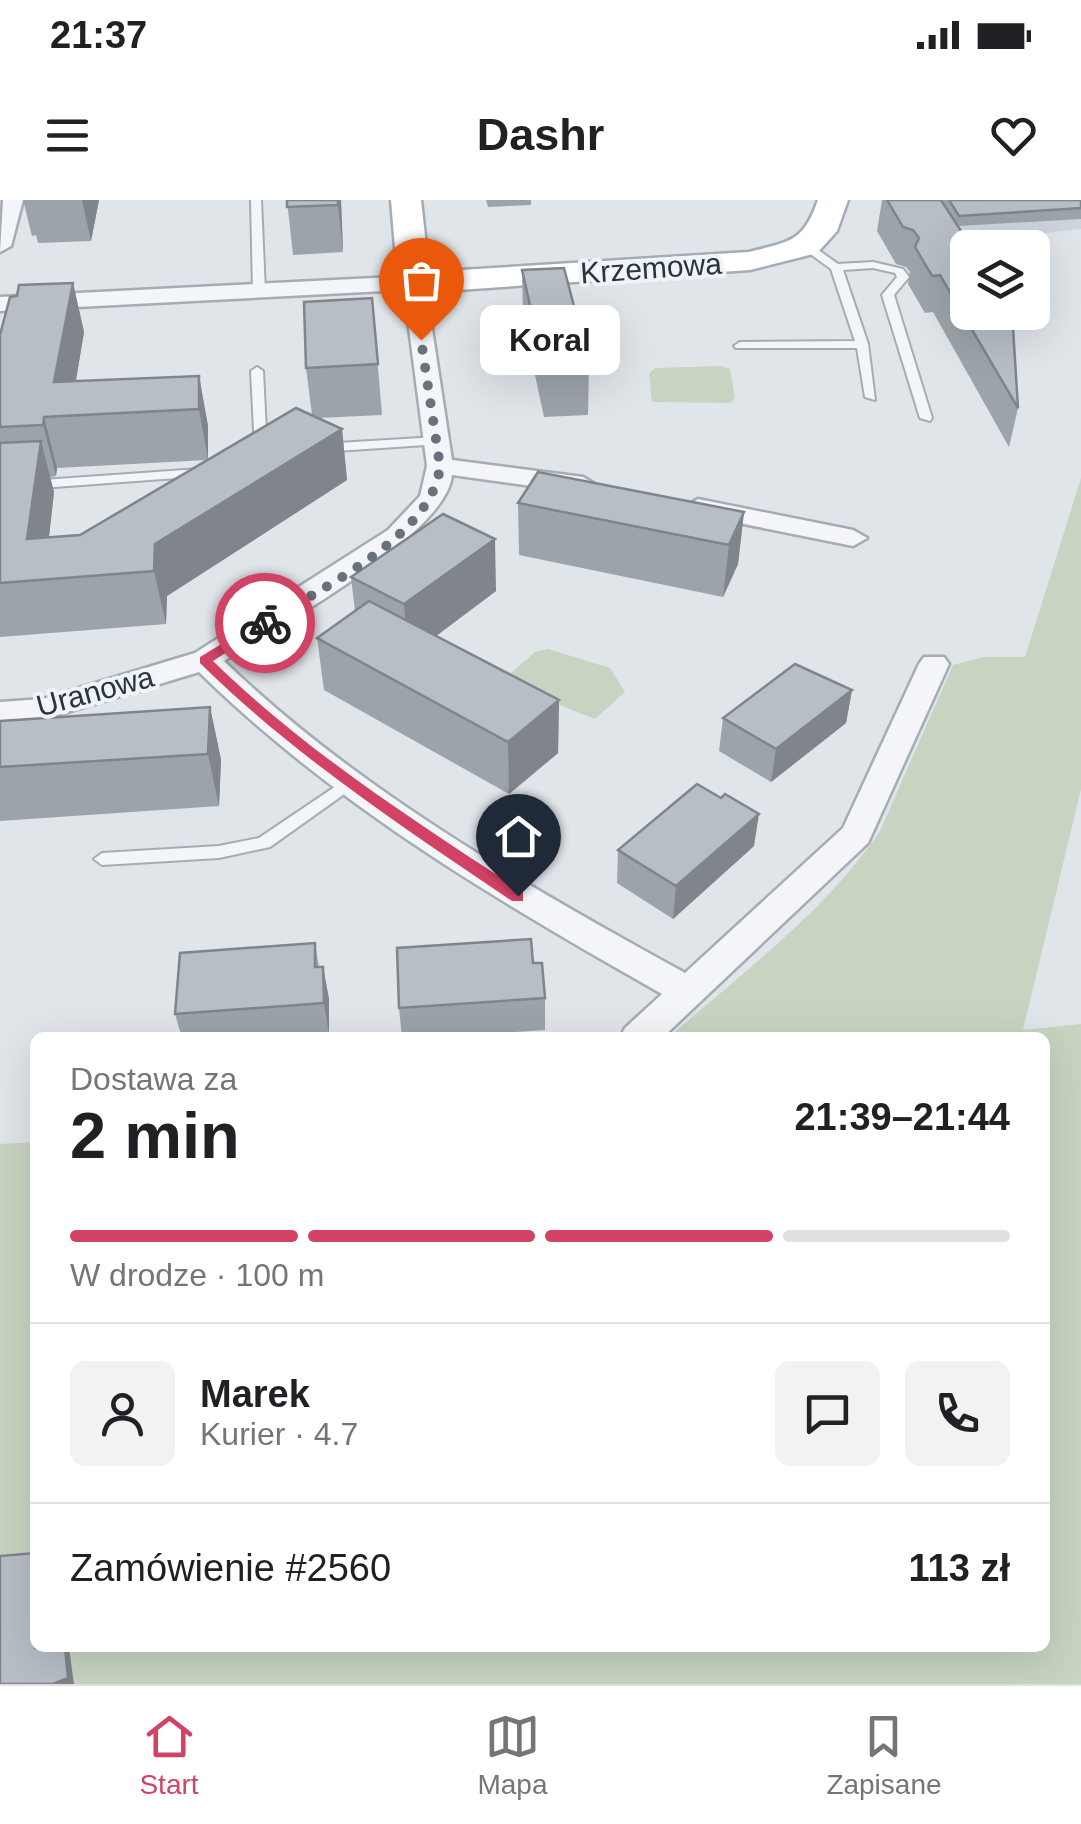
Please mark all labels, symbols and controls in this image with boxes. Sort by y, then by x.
text: 21:37 [50,14,147,56]
icon: menu [40,108,95,163]
icon: heart [986,108,1041,163]
text: Dashr [477,109,604,160]
map controls [950,230,1050,330]
button: layers [950,230,1050,330]
pin [379,238,464,341]
street label: Krzemowa [579,247,723,289]
icon: bag [394,253,449,308]
callout: Koral [481,305,621,375]
text: Koral [509,322,591,358]
courier [215,573,315,673]
icon: bike [238,596,293,651]
street label: Uranowa [33,659,158,722]
pin [476,794,561,897]
icon: home [491,809,546,864]
text: Dostawa za [70,1061,237,1097]
text: 21:39–21:44 [794,1096,1010,1138]
text: 2 min [70,1099,240,1172]
text: W drodze · 100 m [70,1257,324,1293]
button: person [70,1361,175,1466]
button: chat [775,1361,880,1466]
button: phone [905,1361,1010,1466]
text: Marek [200,1373,310,1415]
text: Kurier · 4.7 [200,1416,358,1452]
text: Zamówienie #2560 [70,1547,391,1589]
text: 113 zł [909,1547,1010,1589]
tab: Start [139,1709,199,1801]
tab: Mapa [477,1709,548,1801]
tab: Zapisane [826,1709,942,1801]

